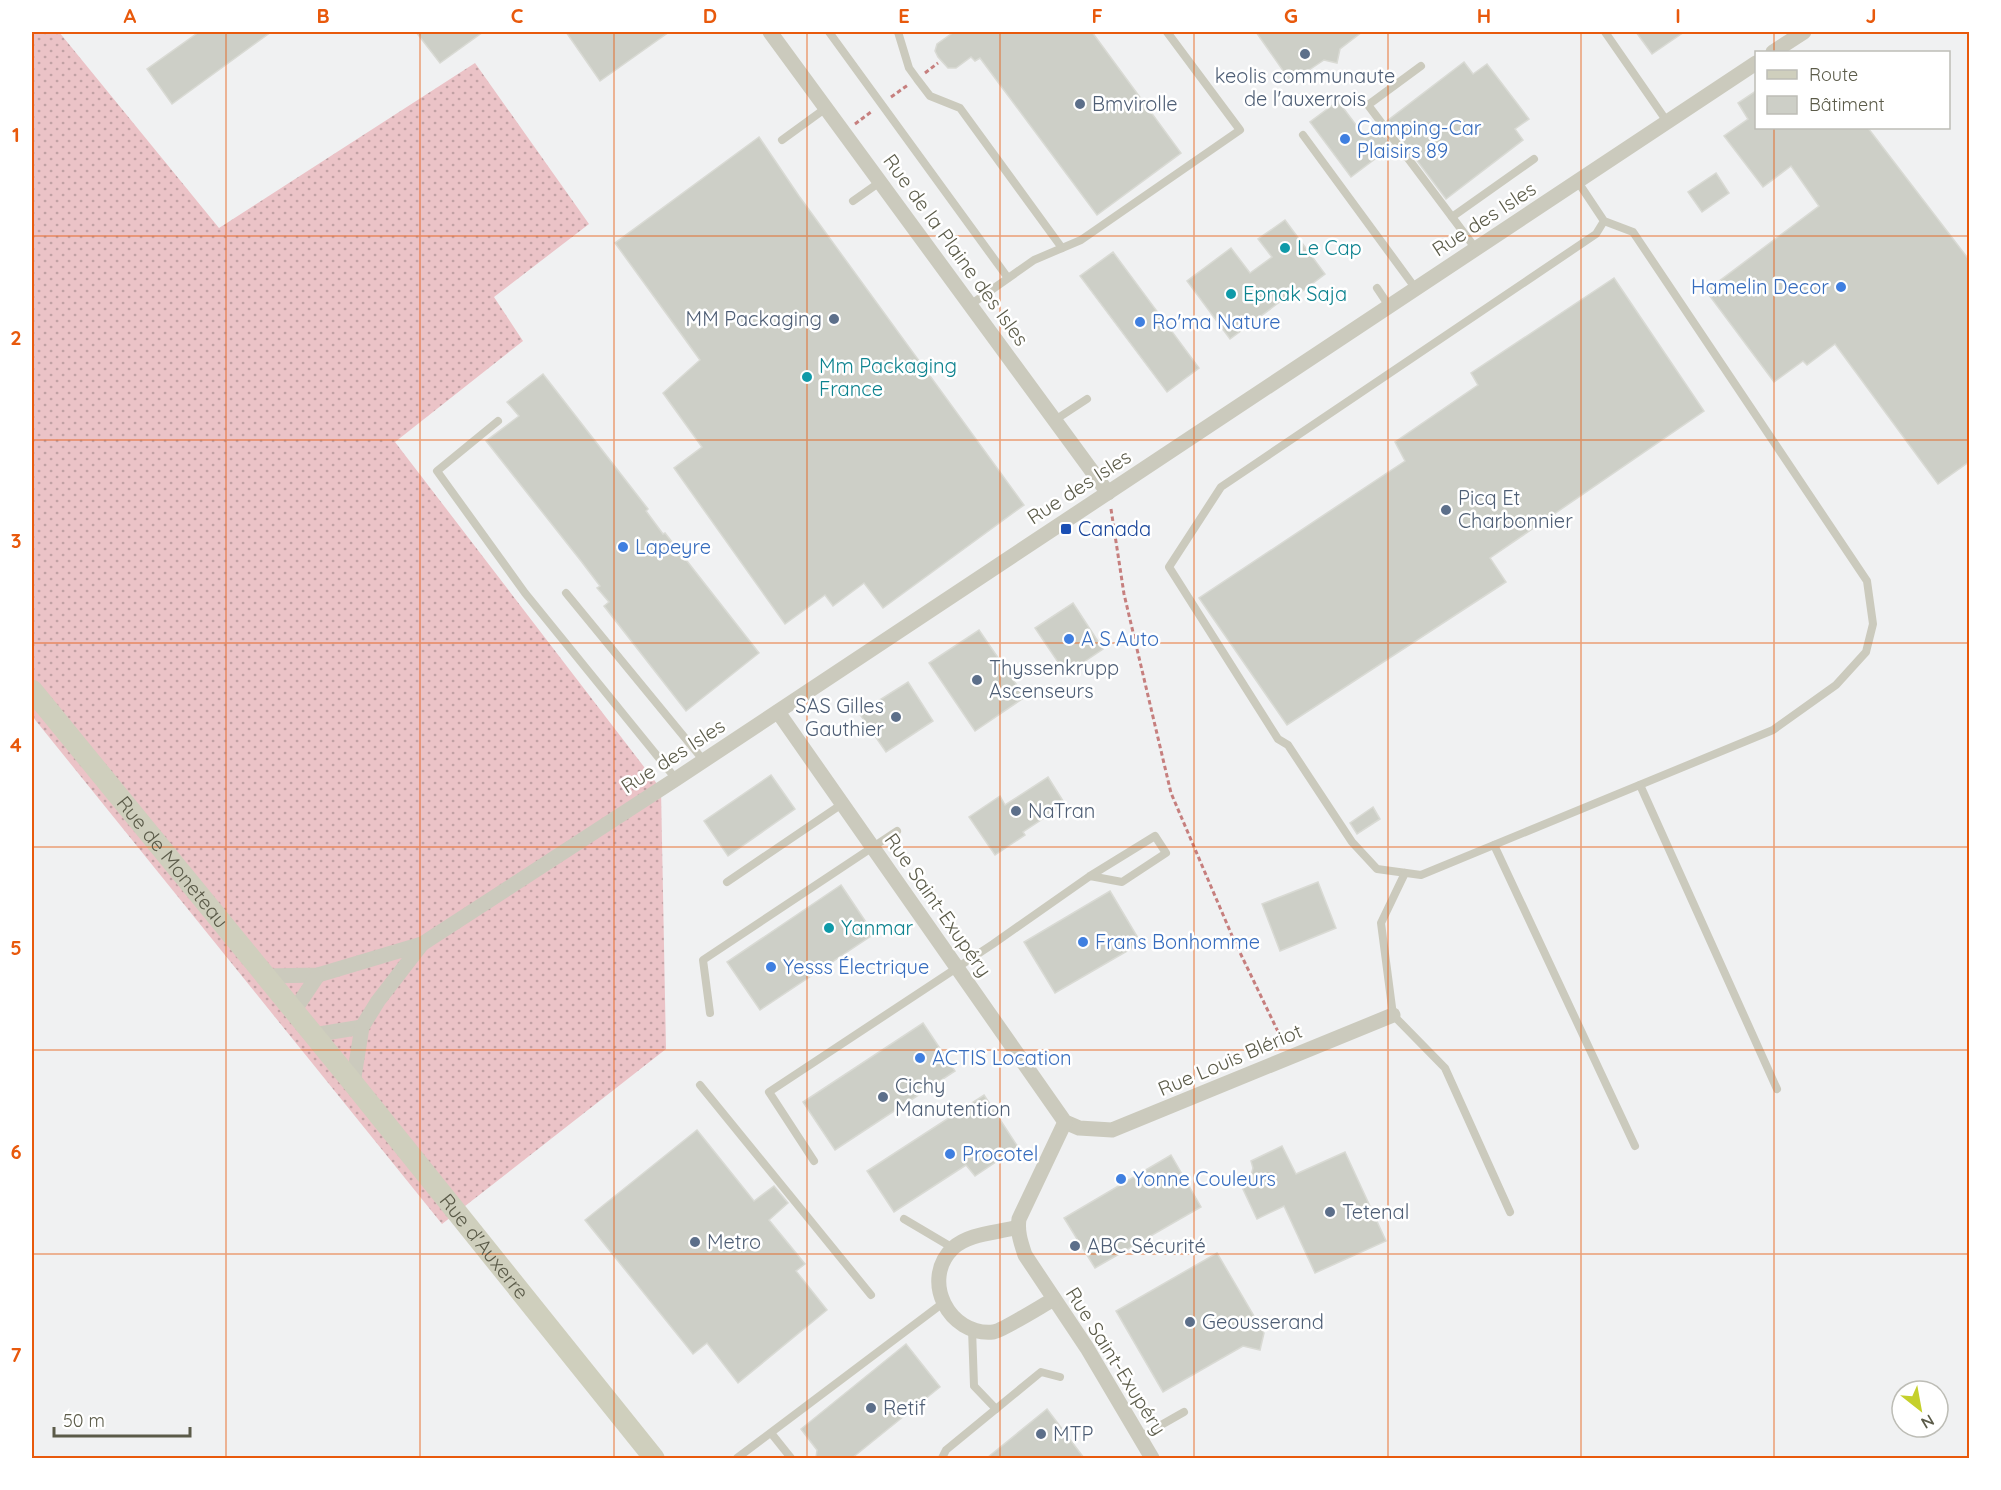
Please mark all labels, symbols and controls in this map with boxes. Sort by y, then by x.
text: A [124,3,137,28]
text: B [316,3,330,28]
text: C [511,3,524,28]
text: D [703,3,717,28]
text: E [898,3,910,28]
text: F [1091,3,1103,28]
text: G [1284,3,1298,28]
text: H [1477,3,1491,28]
text: I [1675,3,1681,28]
text: J [1865,3,1877,28]
marker: keolis communaute de l'auxerrois [1298,47,1312,61]
legend [1755,51,1950,129]
place label: keolis communaute de l'auxerrois [1215,63,1395,111]
text: Route [1809,63,1858,86]
place label: Bmvirolle [1092,91,1178,116]
text: Bâtiment [1809,93,1885,116]
marker: Bmvirolle [1073,97,1087,111]
place label: Camping-Car Plaisirs 89 [1357,115,1482,163]
text: 1 [12,122,20,147]
marker: Camping-Car Plaisirs 89 [1338,132,1352,146]
street label: Rue de la Plaine des Isles [878,149,1035,351]
street label: Rue des Isles [1427,176,1540,261]
place label: Le Cap [1297,235,1362,260]
marker: Le Cap [1278,241,1292,255]
place label: Hamelin Decor [1691,274,1829,299]
marker: Hamelin Decor [1834,280,1848,294]
place label: Epnak Saja [1243,281,1347,306]
marker: Epnak Saja [1224,287,1238,301]
place label: MM Packaging [686,306,822,331]
place label: Ro'ma Nature [1152,309,1280,334]
marker: MM Packaging [827,312,841,326]
marker: Ro'ma Nature [1133,315,1147,329]
text: 2 [10,325,22,350]
place label: Mm Packaging France [819,353,957,401]
marker: Mm Packaging France [800,370,814,384]
street label: Rue des Isles [1022,444,1135,529]
place label: Picq Et Charbonnier [1458,485,1573,533]
marker: Picq Et Charbonnier [1439,503,1453,517]
place label: Canada [1078,516,1151,541]
marker: Canada [1059,522,1073,536]
text: 3 [11,528,21,553]
place label: Lapeyre [635,534,711,559]
marker: Lapeyre [616,540,630,554]
place label: A S Auto [1081,626,1159,651]
marker: A S Auto [1062,632,1076,646]
place label: Thyssenkrupp Ascenseurs [989,655,1119,703]
marker: Thyssenkrupp Ascenseurs [970,673,984,687]
place label: SAS Gilles Gauthier [795,693,884,741]
marker: SAS Gilles Gauthier [889,710,903,724]
street label: Rue des Isles [616,713,729,798]
text: 4 [10,732,22,757]
street label: Rue de Moneteau [112,791,234,933]
place label: NaTran [1028,798,1095,823]
marker: NaTran [1009,804,1023,818]
street label: Rue Saint-Exupéry [879,828,997,981]
place label: Yanmar [841,915,914,940]
marker: Yanmar [822,921,836,935]
place label: Frans Bonhomme [1095,929,1260,954]
text: 5 [10,935,22,960]
marker: Frans Bonhomme [1076,935,1090,949]
place label: Yesss Électrique [783,954,929,979]
marker: Yesss Électrique [764,960,778,974]
street label: Rue Louis Blériot [1154,1018,1306,1101]
place label: ACTIS Location [932,1045,1072,1070]
marker: ACTIS Location [913,1051,927,1065]
place label: Cichy Manutention [895,1073,1011,1121]
marker: Cichy Manutention [876,1090,890,1104]
text: 6 [10,1139,22,1164]
place label: Procotel [962,1141,1038,1166]
marker: Procotel [943,1147,957,1161]
place label: Yonne Couleurs [1133,1166,1276,1191]
marker: Yonne Couleurs [1114,1172,1128,1186]
street label: Rue d'Auxerre [435,1188,535,1304]
place label: Tetenal [1342,1199,1409,1224]
marker: Tetenal [1323,1205,1337,1219]
place label: Metro [707,1229,761,1254]
place label: ABC Sécurité [1087,1233,1206,1258]
marker: Metro [688,1235,702,1249]
marker: ABC Sécurité [1068,1239,1082,1253]
street label: Rue Saint-Exupéry [1061,1282,1172,1439]
place label: Geousserand [1202,1309,1324,1334]
marker: Geousserand [1183,1315,1197,1329]
text: 7 [11,1342,22,1367]
north arrow [1890,1379,1950,1439]
place label: Retif [883,1395,926,1420]
scale bar [54,1400,190,1438]
marker: Retif [864,1401,878,1415]
text: 50 m [63,1409,105,1432]
text: N [1918,1410,1938,1433]
place label: MTP [1053,1421,1094,1446]
marker: MTP [1034,1427,1048,1441]

